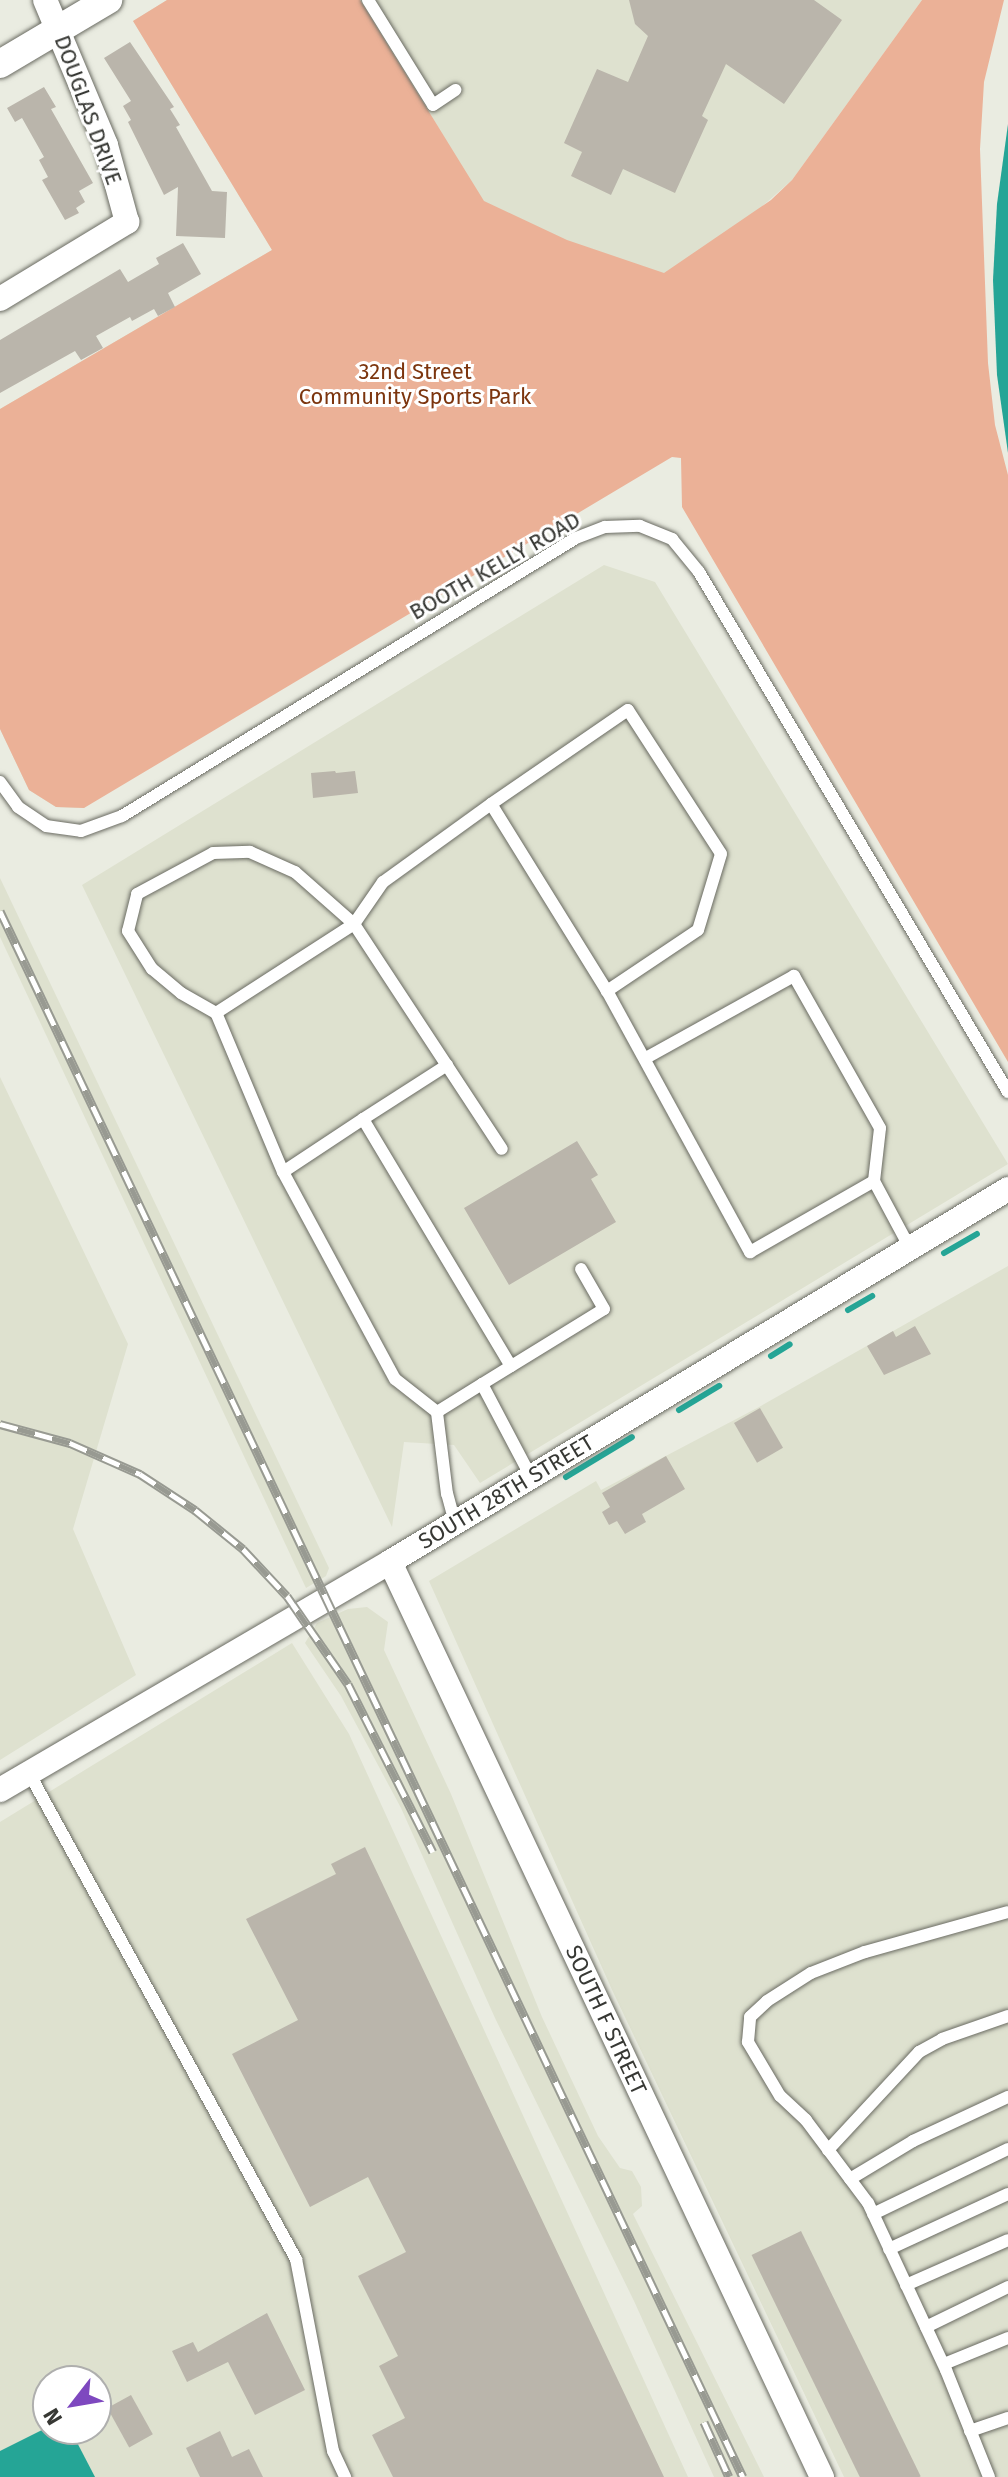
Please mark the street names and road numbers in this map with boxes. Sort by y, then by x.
street label: DOUGLAS DRIVE [49,32,127,188]
street label: BOOTH KELLY ROAD [405,506,585,626]
street label: SOUTH 28TH STREET [414,1429,598,1555]
street label: SOUTH F STREET [560,1941,652,2099]

